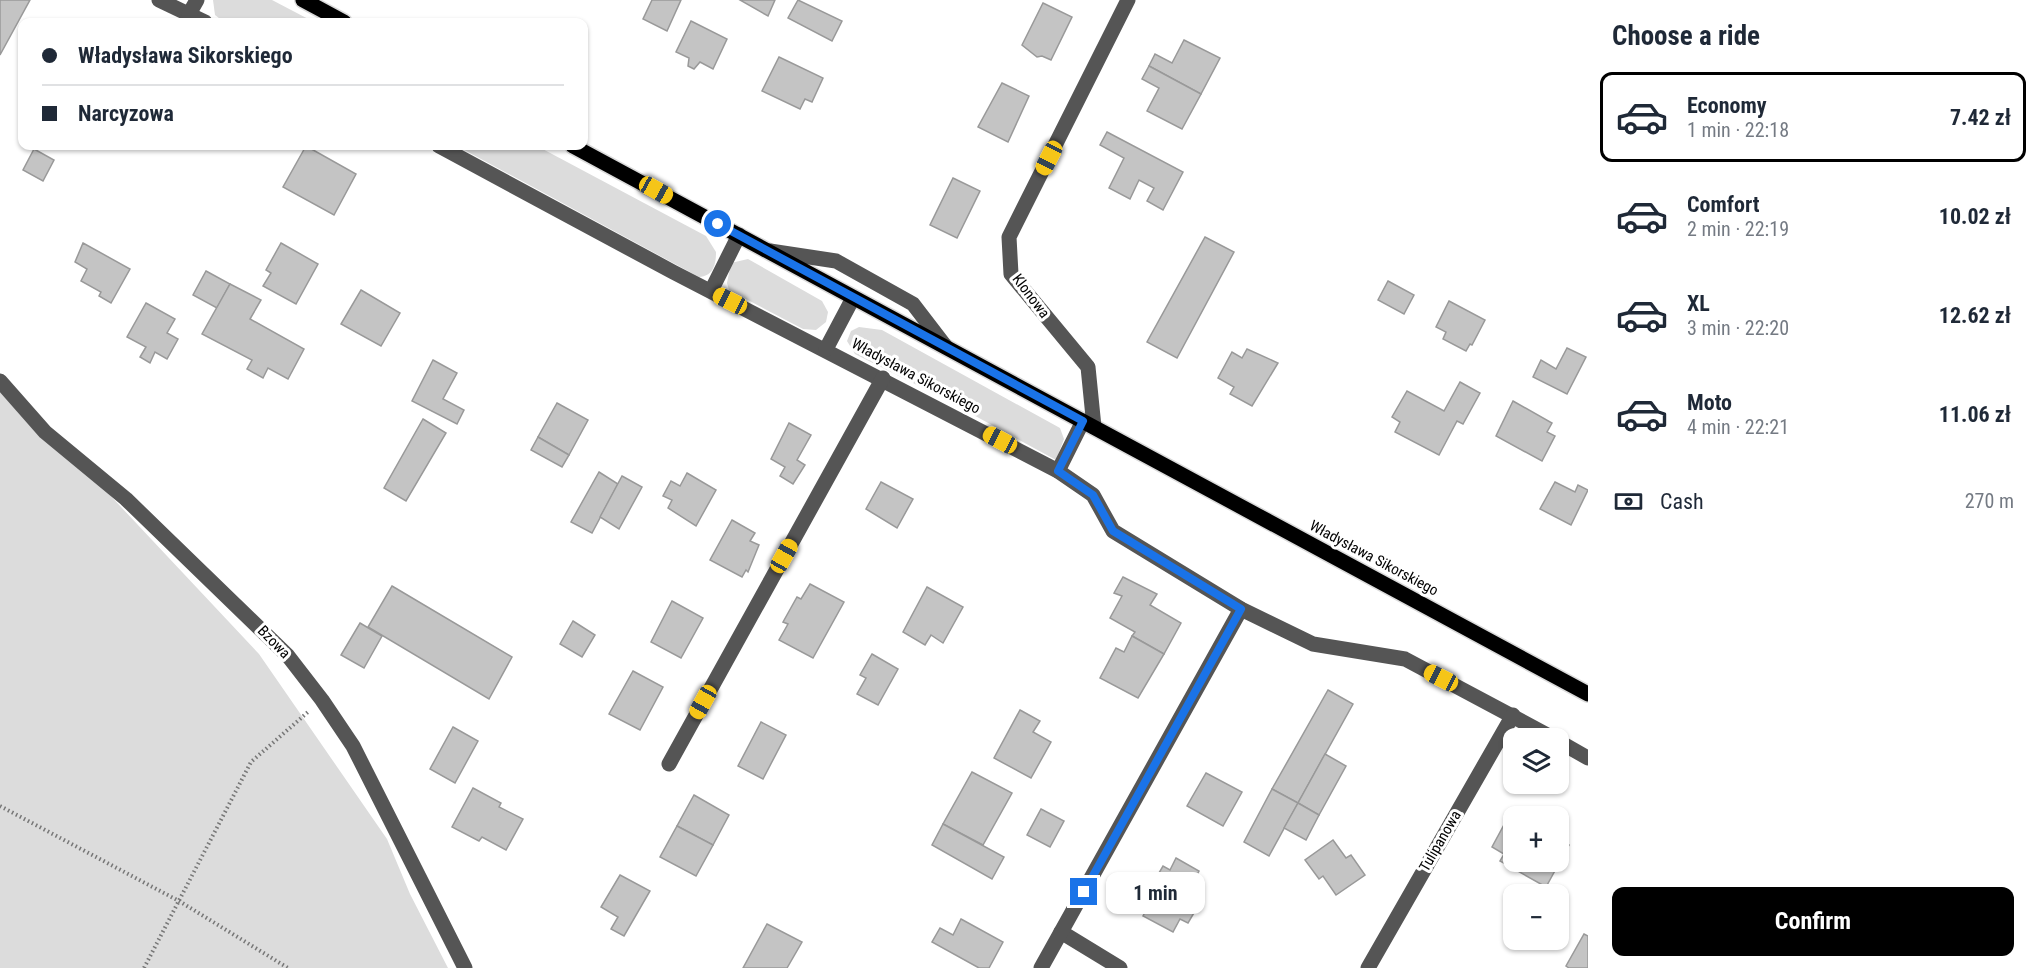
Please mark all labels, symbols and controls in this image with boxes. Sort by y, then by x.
text: Choose a ride [1612,20,1760,52]
text: Władysława Sikorskiego [78,43,293,68]
icon: car [1615,90,1669,144]
text: Economy [1687,93,1767,118]
text: Narcyzowa [78,101,174,126]
text: 7.42 zł [1950,105,2011,130]
text: 1 min · 22:18 [1687,118,1789,142]
car [1033,138,1065,178]
car [636,173,676,207]
icon: car [1615,189,1669,243]
text: Comfort [1687,192,1760,217]
text: 10.02 zł [1939,204,2011,229]
route start [704,210,731,237]
text: 2 min · 22:19 [1687,217,1789,241]
street label: Klonowa [1008,270,1054,322]
car [710,285,750,317]
icon: car [1615,288,1669,342]
text: XL [1687,291,1710,316]
text: 12.62 zł [1939,303,2011,328]
text: 3 min · 22:20 [1687,316,1789,340]
street label: Władysława Sikorskiego [849,334,983,418]
icon: car [1615,387,1669,441]
text: Moto [1687,390,1732,415]
text: 11.06 zł [1939,402,2011,427]
text: 4 min · 22:21 [1687,415,1789,439]
car [980,424,1020,456]
icon: cash [1612,485,1645,518]
text: Cash [1660,489,1704,514]
text: 270 m [1965,489,2014,513]
street label: Władysława Sikorskiego [1307,516,1441,600]
car [767,536,801,576]
street label: Bzowa [254,622,294,662]
car [1421,662,1461,694]
car [686,682,720,722]
map controls [1503,728,1569,950]
button: layers [1503,728,1569,794]
button: + [1503,806,1569,872]
street label: Tulipanowa [1415,807,1465,875]
callout: 1 min [1105,871,1204,913]
route end [1070,878,1097,905]
text: 1 min [1133,881,1178,905]
button: − [1503,884,1569,950]
button: Confirm [1612,887,2014,956]

